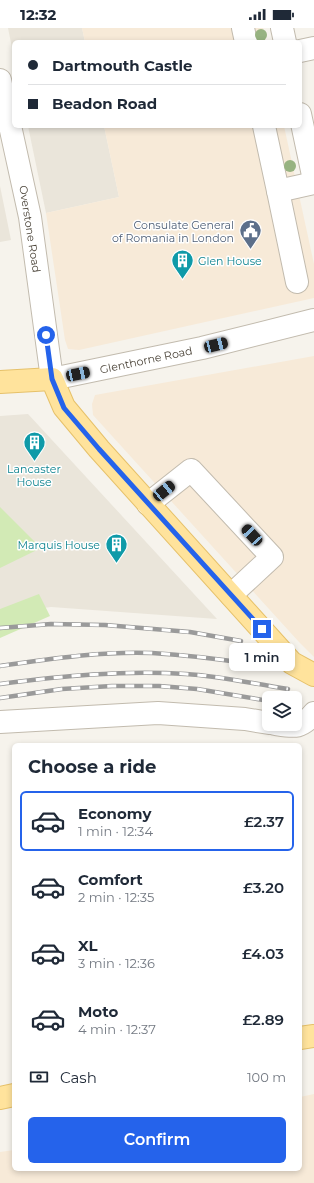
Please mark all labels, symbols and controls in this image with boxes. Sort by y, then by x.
text: 12:32 [20,5,56,24]
text: Dartmouth Castle [52,56,192,75]
text: Beadon Road [52,94,157,113]
street label: Overstone Road [16,184,44,274]
place label: Consulate General of Romania in London [112,218,234,245]
public building icon: Consulate General of Romania in London [237,218,263,251]
building icon: Glen House [169,248,195,281]
place label: Glen House [198,254,262,268]
route start [37,326,55,344]
car [203,336,229,354]
street label: Glenthorne Road [98,343,194,377]
car [65,366,91,382]
building icon: Lancaster House [21,430,47,463]
place label: Lancaster House [7,462,61,489]
car [151,479,177,503]
car [239,522,265,548]
building icon: Marquis House [103,532,129,565]
place label: Marquis House [17,538,100,552]
route end [253,620,271,638]
callout: 1 min [229,643,295,671]
text: 1 min [245,649,279,665]
map controls [262,691,302,731]
button: layers [262,691,302,731]
text: Choose a ride [28,756,156,778]
icon: car [30,803,66,839]
text: Economy [78,804,151,823]
text: £2.37 [244,812,284,831]
text: 1 min · 12:34 [78,823,153,839]
icon: car [30,869,66,905]
text: Comfort [78,870,143,889]
text: £3.20 [243,878,284,897]
text: 2 min · 12:35 [78,889,154,905]
icon: car [30,935,66,971]
text: XL [78,936,97,955]
text: £4.03 [242,944,284,963]
text: 3 min · 12:36 [78,955,155,971]
icon: car [30,1001,66,1037]
text: Moto [78,1002,118,1021]
text: £2.89 [242,1010,284,1029]
text: 4 min · 12:37 [78,1021,156,1037]
icon: cash [28,1066,50,1088]
text: Cash [60,1068,97,1087]
text: 100 m [247,1069,286,1085]
button: Confirm [28,1117,286,1163]

